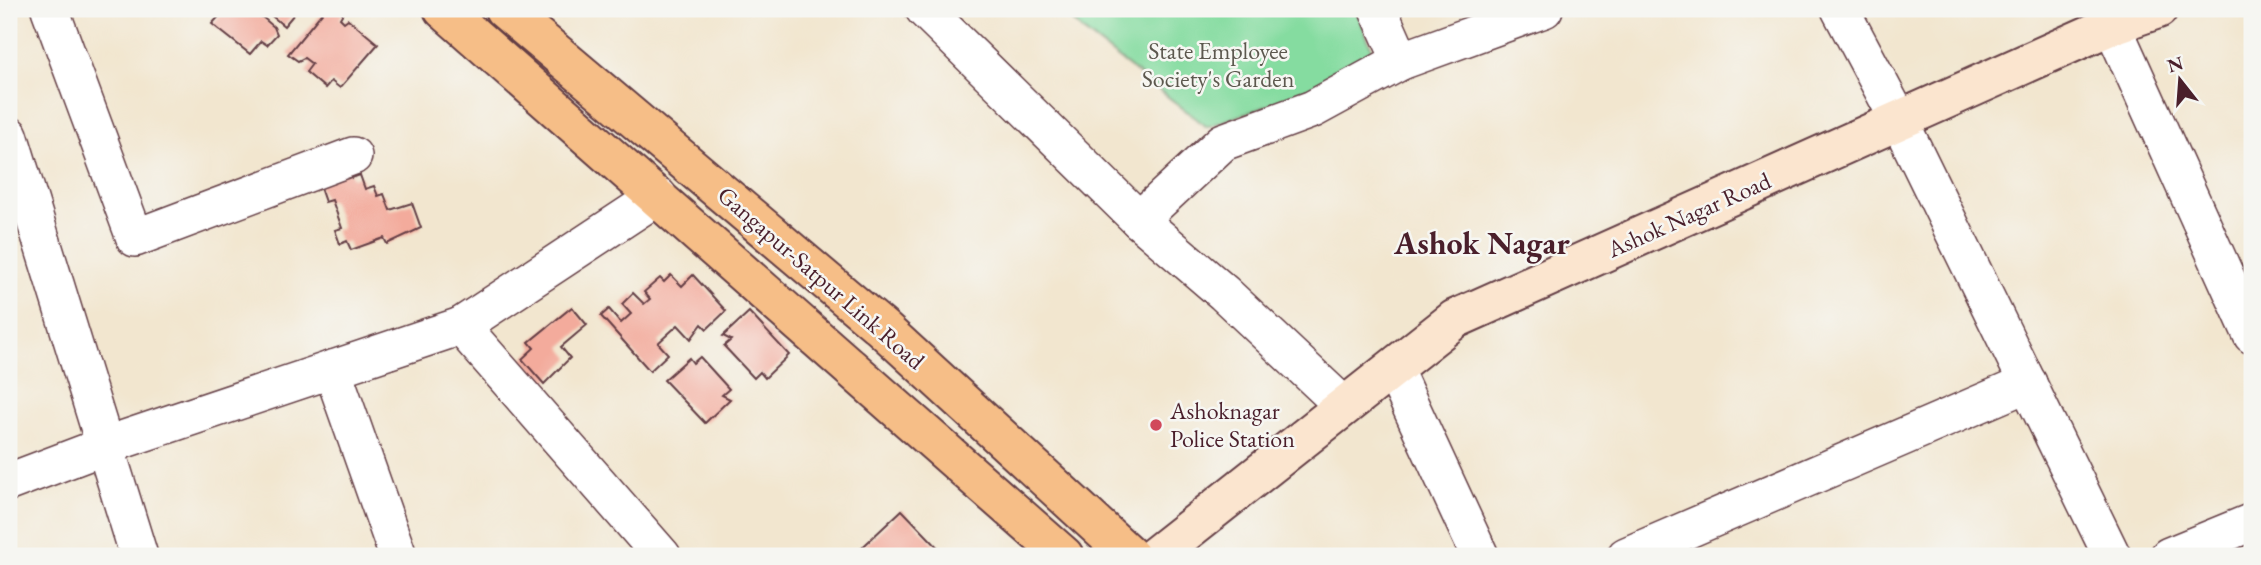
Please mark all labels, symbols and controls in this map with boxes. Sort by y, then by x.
park label: State Employee Society's Garden [1142,35,1295,94]
north arrow [2146,46,2216,116]
text: N [2164,50,2187,78]
street label: Ashok Nagar Road [1601,164,1776,265]
street label: Gangapur-Satpur Link Road [711,179,932,377]
district label: Ashok Nagar [1393,222,1571,264]
place label: Ashoknagar Police Station [1169,395,1295,454]
marker: Ashoknagar Police Station [1148,417,1164,433]

